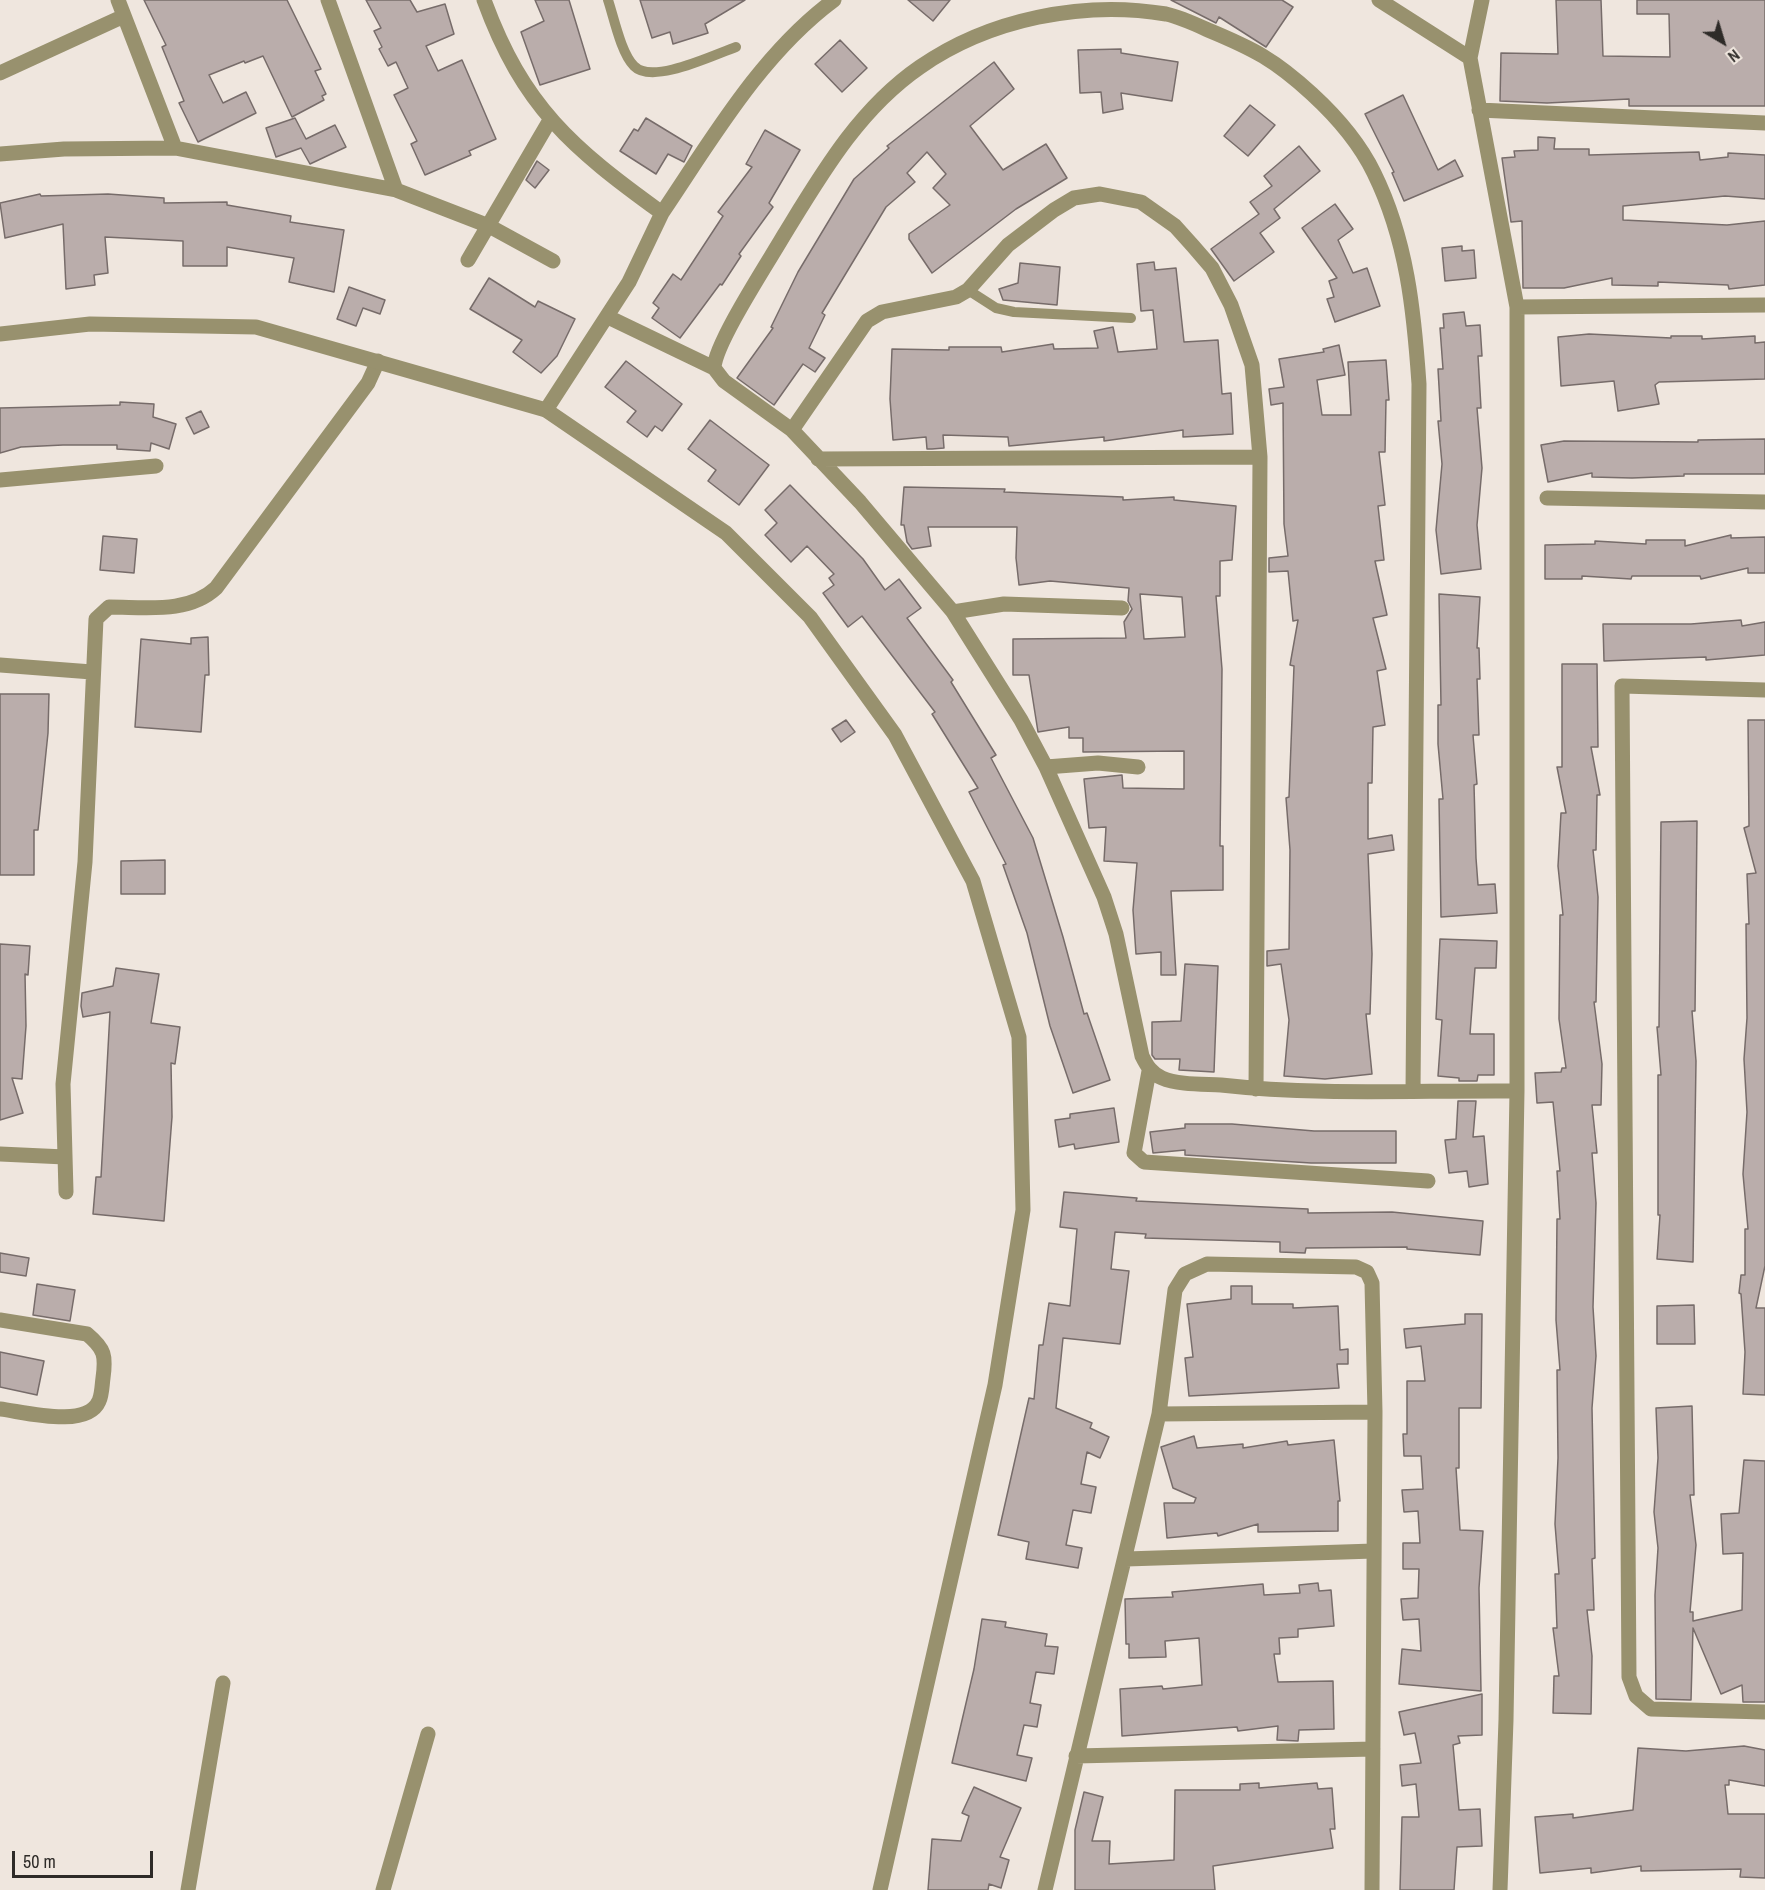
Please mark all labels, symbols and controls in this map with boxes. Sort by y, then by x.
north arrow [1693,12,1753,72]
text: N [1724,45,1745,68]
scale bar [15,1839,156,1877]
text: 50 m [23,1849,56,1874]

